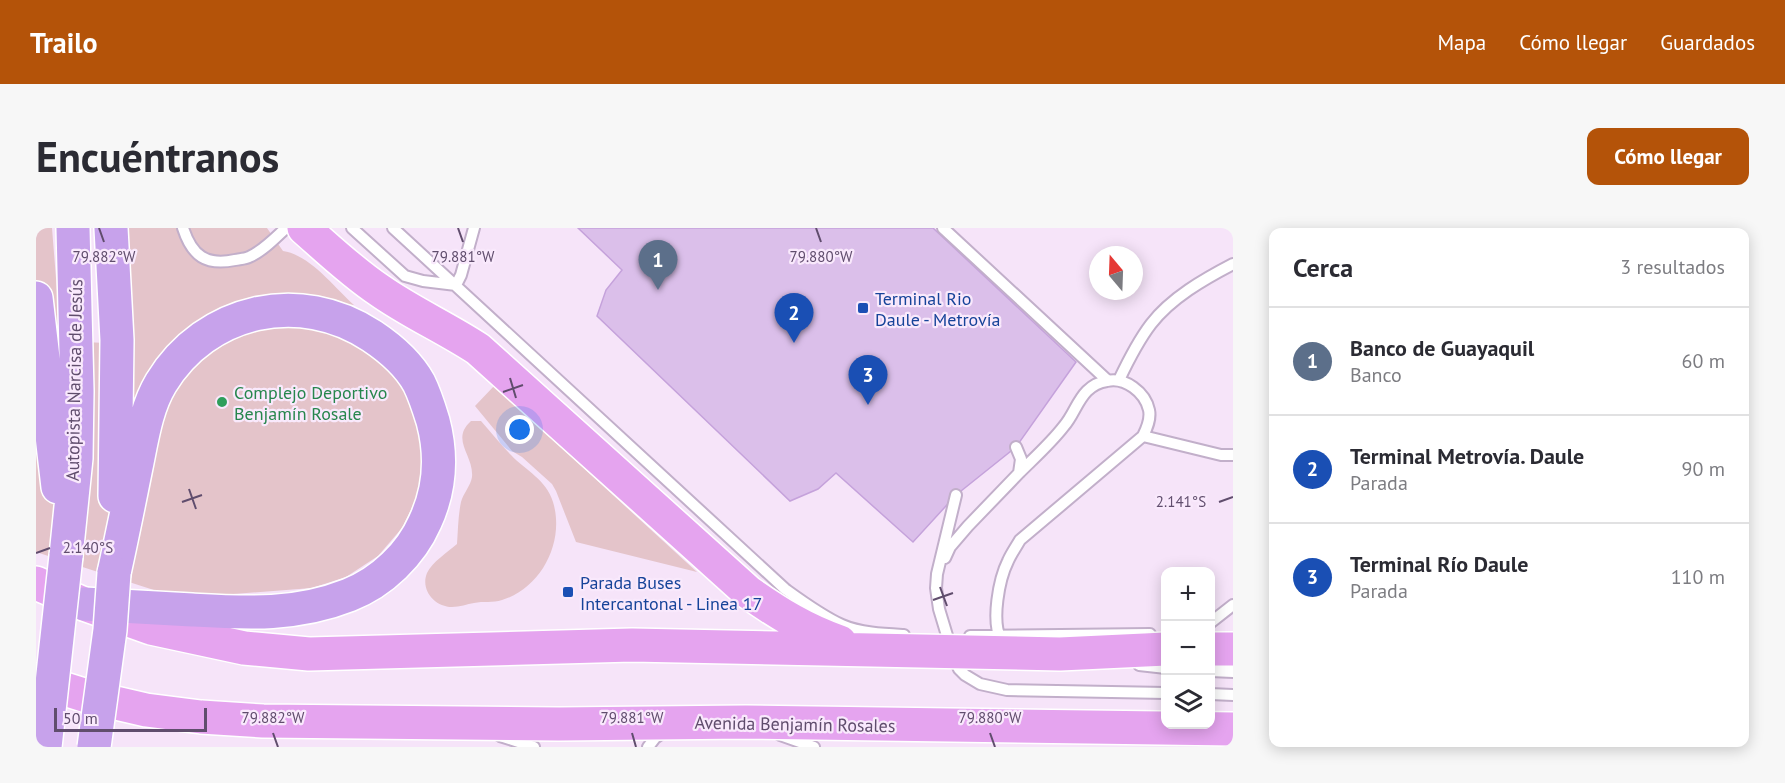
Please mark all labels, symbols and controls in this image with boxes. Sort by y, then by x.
text: Trailo [30,24,97,61]
text: Mapa [1437,29,1486,56]
text: Cómo llegar [1519,29,1627,56]
text: Guardados [1660,29,1755,56]
button: Cómo llegar [1587,128,1749,185]
text: Encuéntranos [36,129,279,184]
pin: 1 [638,241,678,290]
north arrow [1089,246,1143,300]
text: 79.882°W [73,247,136,266]
text: 79.881°W [432,247,495,266]
text: 79.880°W [790,247,853,266]
text: Cerca [1293,251,1353,284]
text: 3 resultados [1620,254,1725,280]
street label: Autopista Narcisa de Jesús [61,279,87,481]
place label: Terminal Rio Daule - Metrovía [875,287,1000,331]
pin: 2 [774,294,813,343]
marker: Terminal Rio Daule - Metrovía [856,301,870,315]
text: Banco de Guayaquil [1350,334,1534,362]
text: 1 [1307,348,1318,374]
text: 60 m [1682,348,1725,374]
pin: 3 [848,356,888,405]
text: Banco [1350,362,1402,388]
place label: Complejo Deportivo Benjamín Rosale [234,381,387,425]
marker: Complejo Deportivo Benjamín Rosale [215,395,229,409]
your location [505,415,534,444]
text: Terminal Metrovía. Daule [1350,442,1584,470]
text: 2 [1307,456,1318,482]
text: 90 m [1682,456,1725,482]
text: Parada [1350,470,1408,496]
text: 2.141°S [1156,492,1206,511]
text: 2.140°S [63,538,113,557]
text: Terminal Río Daule [1350,550,1528,578]
text: 3 [1307,564,1318,590]
text: 110 m [1671,564,1725,590]
map controls [1161,567,1215,729]
button: + [1161,567,1215,621]
place label: Parada Buses Intercantonal - Linea 17 [580,571,762,615]
text: Parada [1350,578,1408,604]
marker: Parada Buses Intercantonal - Linea 17 [561,585,575,599]
button: − [1161,621,1215,675]
button: layers [1161,675,1215,729]
scale bar [54,705,207,732]
text: 50 m [63,708,98,728]
text: 79.882°W [242,708,305,727]
text: 79.881°W [601,708,664,727]
text: 79.880°W [959,708,1022,727]
street label: Avenida Benjamín Rosales [694,711,896,737]

